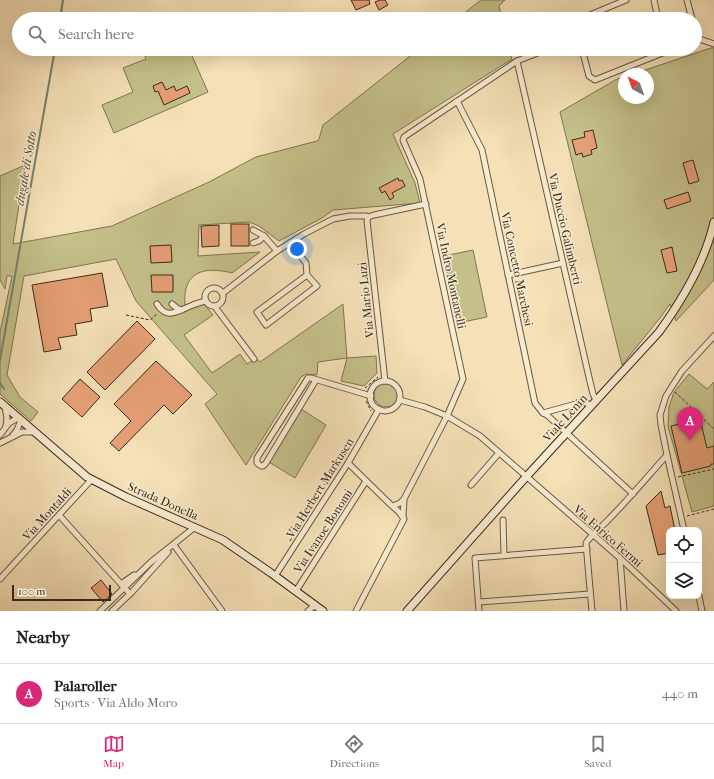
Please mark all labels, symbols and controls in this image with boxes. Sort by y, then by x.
search box [12,12,702,56]
icon: search [26,23,48,45]
text: Search here [58,25,134,43]
north arrow [618,68,654,104]
water label: dugale di Sotto [12,129,39,206]
street label: Via Duccio Galimberti [545,171,585,287]
street label: Via Concetto Marchesi [498,210,536,328]
street label: Via Indro Montanelli [433,221,469,331]
your location [287,239,307,259]
street label: Via Mario Luzi [355,261,377,340]
street label: Viale Lenin [539,391,590,445]
pin: A [677,407,703,440]
street label: Via Herbert Markusen [283,435,357,542]
street label: Strada Donella [125,479,201,523]
street label: Via Montaldi [19,484,75,544]
street label: Via Ivanoe Bonomi [290,486,356,576]
street label: Via Enrico Fermi [570,501,646,570]
map controls [666,527,702,599]
button: locate [666,527,702,563]
button: layers [666,563,702,599]
scale bar [12,583,111,602]
text: 100 m [18,585,46,598]
text: Nearby [16,627,70,647]
text: Palaroller [54,677,117,695]
text: A [25,686,33,701]
text: 440 m [662,686,698,701]
text: Sports · Via Aldo Moro [54,695,177,710]
tab: Map [103,733,125,770]
tab: Directions [330,733,379,770]
tab: Saved [584,733,611,770]

